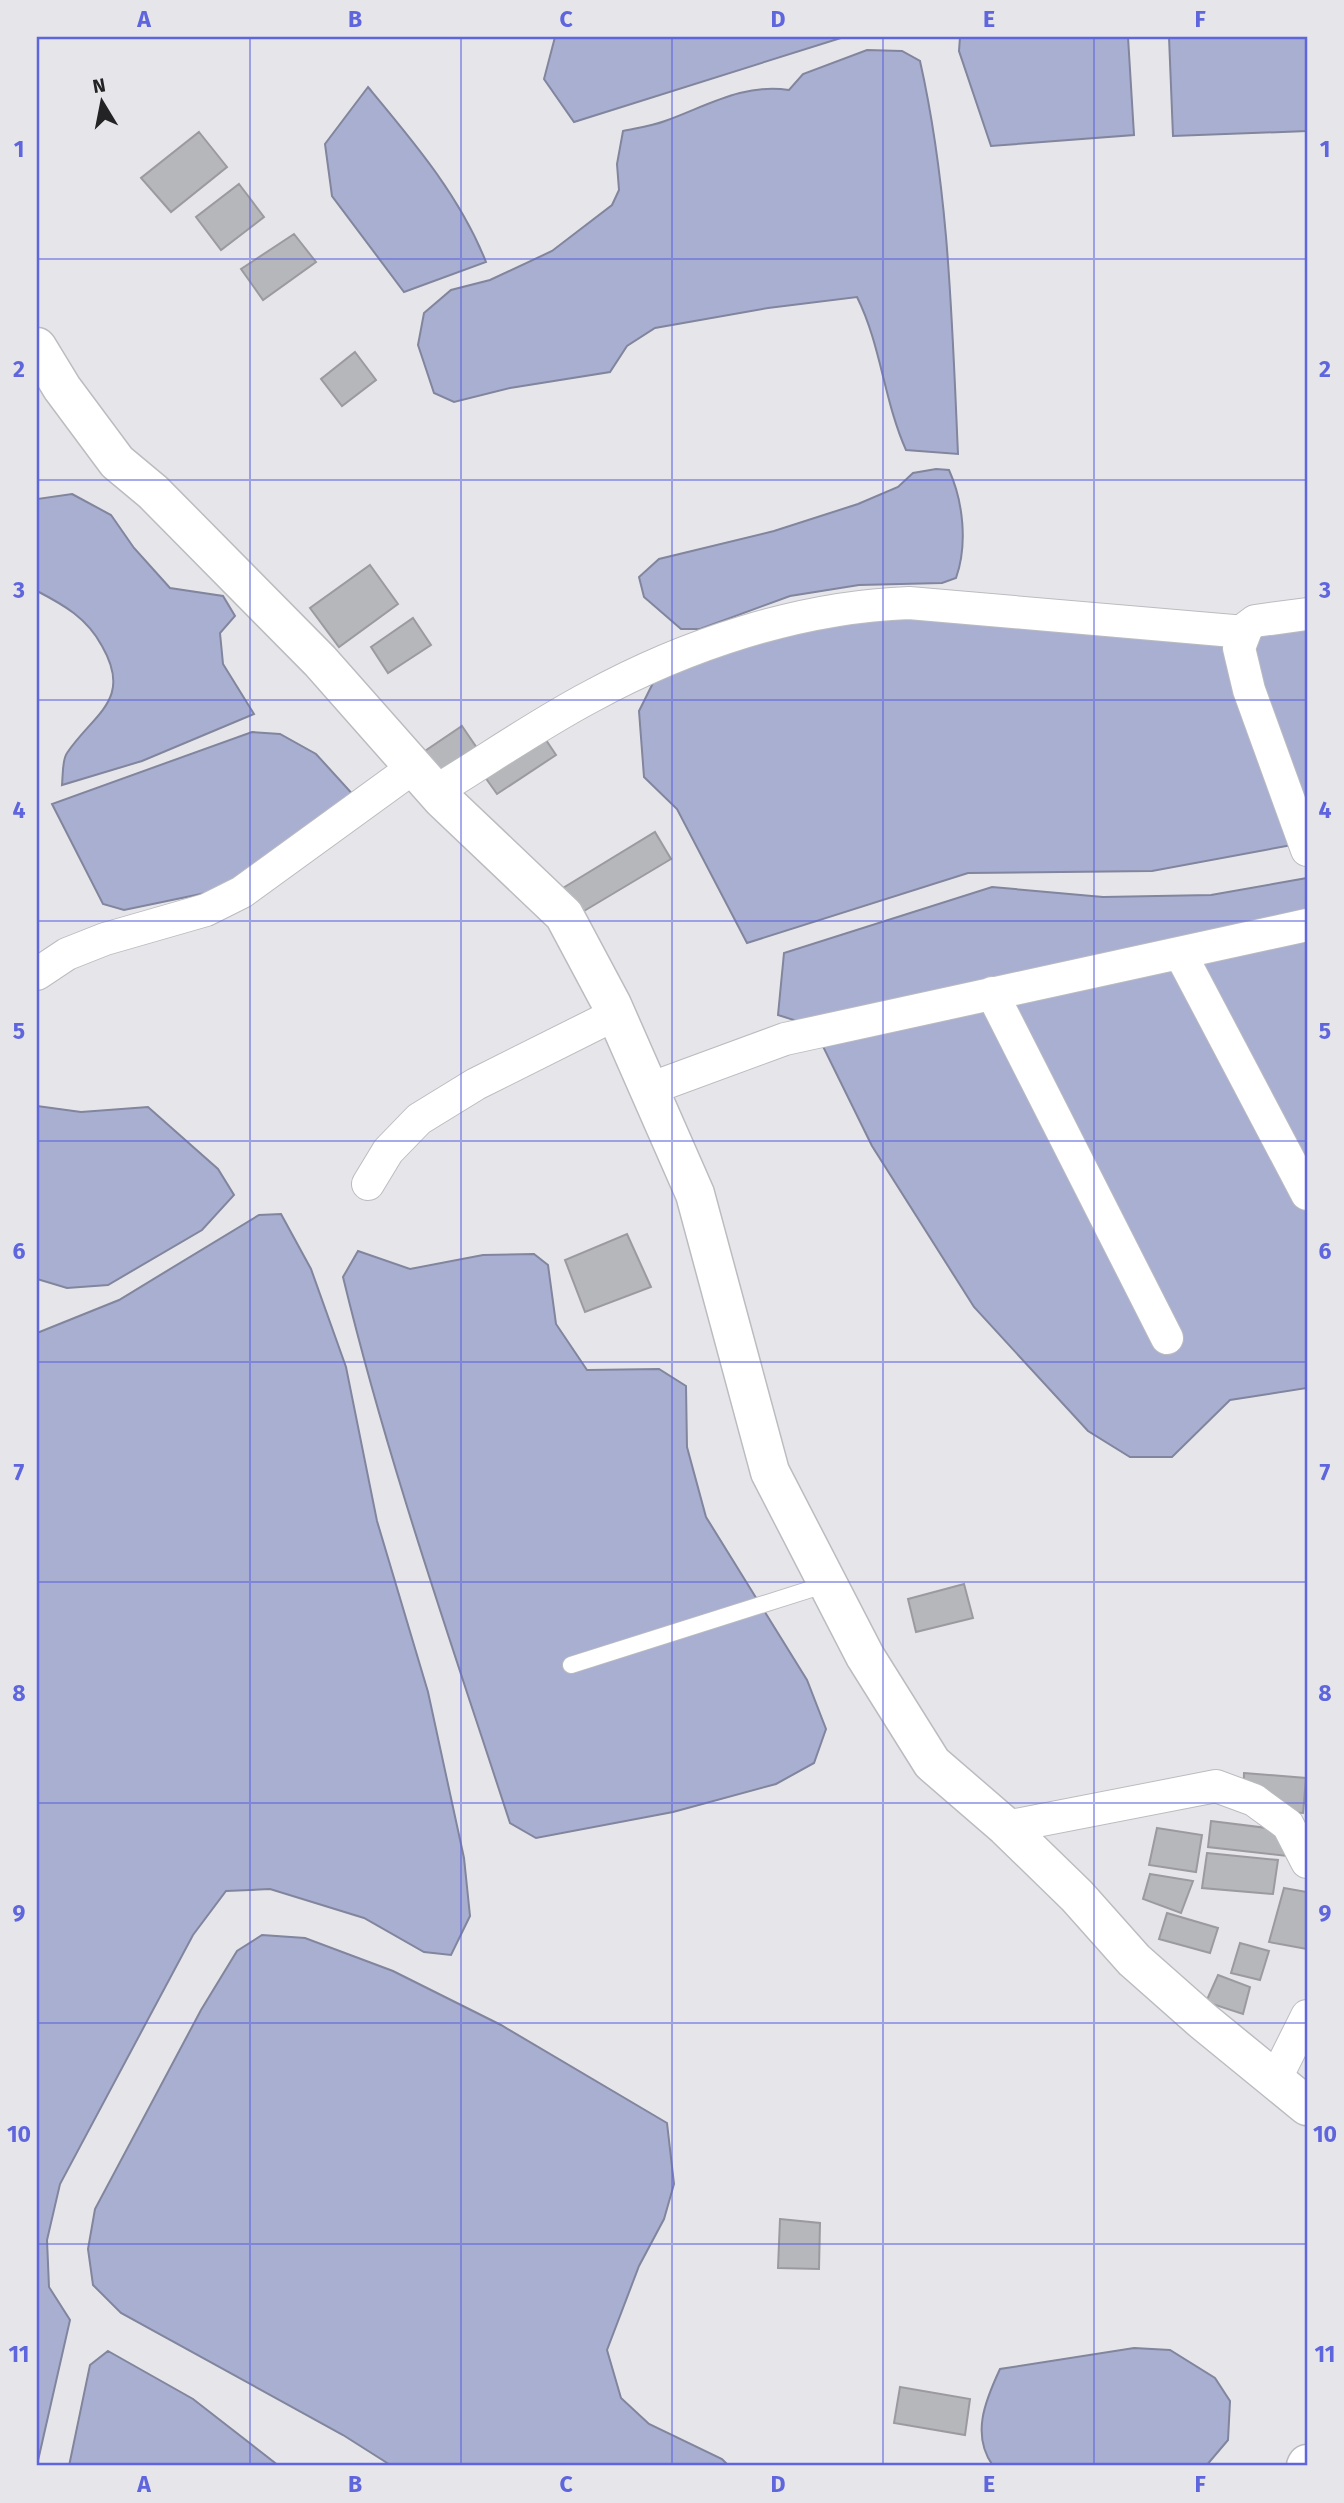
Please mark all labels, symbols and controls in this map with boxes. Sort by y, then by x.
text: A [136,5,151,33]
text: B [348,5,362,33]
text: C [559,5,573,33]
text: D [771,5,786,33]
text: E [983,5,995,33]
text: F [1194,5,1206,33]
north arrow [66,66,136,136]
text: N [91,73,107,98]
text: 1 [14,135,24,163]
text: 1 [1320,135,1330,163]
text: 2 [13,355,25,383]
text: 2 [1319,355,1331,383]
text: 3 [12,576,25,604]
text: 3 [1318,576,1331,604]
text: 4 [13,796,26,824]
text: 4 [1319,796,1332,824]
text: 5 [13,1017,25,1045]
text: 5 [1319,1017,1331,1045]
text: 6 [13,1237,26,1265]
text: 6 [1319,1237,1332,1265]
text: 7 [14,1458,25,1486]
text: 7 [1320,1458,1331,1486]
text: 8 [12,1679,26,1707]
text: 8 [1318,1679,1332,1707]
text: 9 [13,1899,26,1927]
text: 9 [1319,1899,1332,1927]
text: 10 [7,2120,31,2148]
text: 10 [1313,2120,1337,2148]
text: 11 [9,2340,29,2368]
text: 11 [1315,2340,1335,2368]
text: A [136,2470,151,2498]
text: B [348,2470,362,2498]
text: C [559,2470,573,2498]
text: D [771,2470,786,2498]
text: E [983,2470,995,2498]
text: F [1194,2470,1206,2498]

